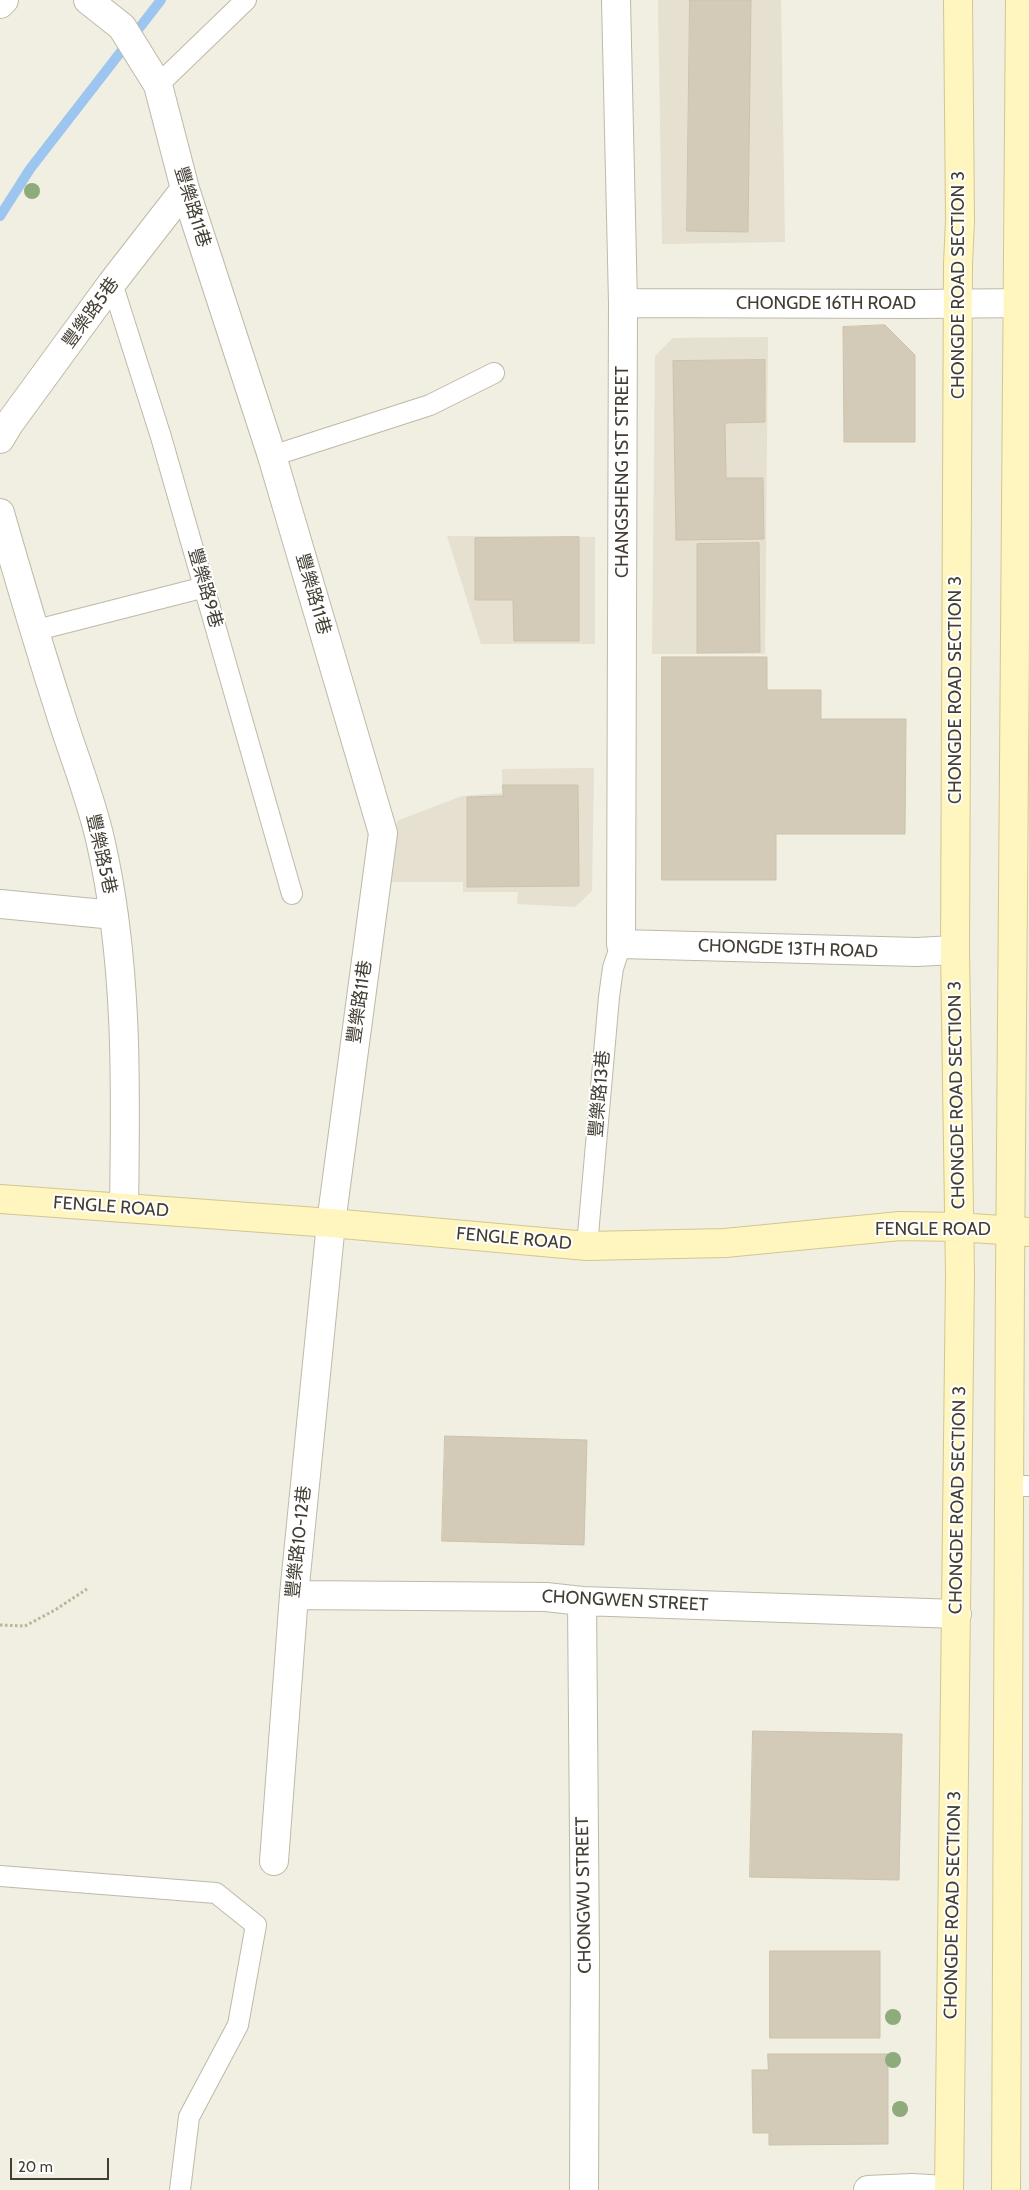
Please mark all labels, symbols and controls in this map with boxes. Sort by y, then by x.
street label: 豐樂路11巷 [169,164,215,250]
street label: CHONGDE ROAD SECTION 3 [948,171,970,399]
street label: 豐樂路5巷 [58,274,124,352]
street label: CHONGDE 16TH ROAD [736,293,916,315]
street label: CHANGSHENG 1ST STREET [612,366,634,578]
street label: 豐樂路9巷 [183,546,227,630]
street label: 豐樂路11巷 [291,551,335,637]
street label: CHONGDE ROAD SECTION 3 [945,576,967,804]
street label: 豐樂路5巷 [81,812,121,896]
street label: CHONGDE 13TH ROAD [698,935,878,963]
street label: 豐樂路11巷 [343,959,377,1045]
street label: CHONGDE ROAD SECTION 3 [944,981,970,1209]
street label: 豐樂路13巷 [585,1049,615,1139]
street label: FENGLE ROAD [52,1192,170,1222]
street label: FENGLE ROAD [875,1219,991,1241]
street label: FENGLE ROAD [455,1223,573,1255]
street label: CHONGDE ROAD SECTION 3 [945,1386,971,1614]
street label: 豐樂路10-12巷 [282,1485,316,1599]
street label: CHONGWEN STREET [541,1586,709,1616]
street label: CHONGDE ROAD SECTION 3 [940,1791,966,2019]
street label: CHONGWU STREET [572,1816,596,1974]
scale bar [12,2148,111,2180]
text: 20 m [18,2158,53,2176]

